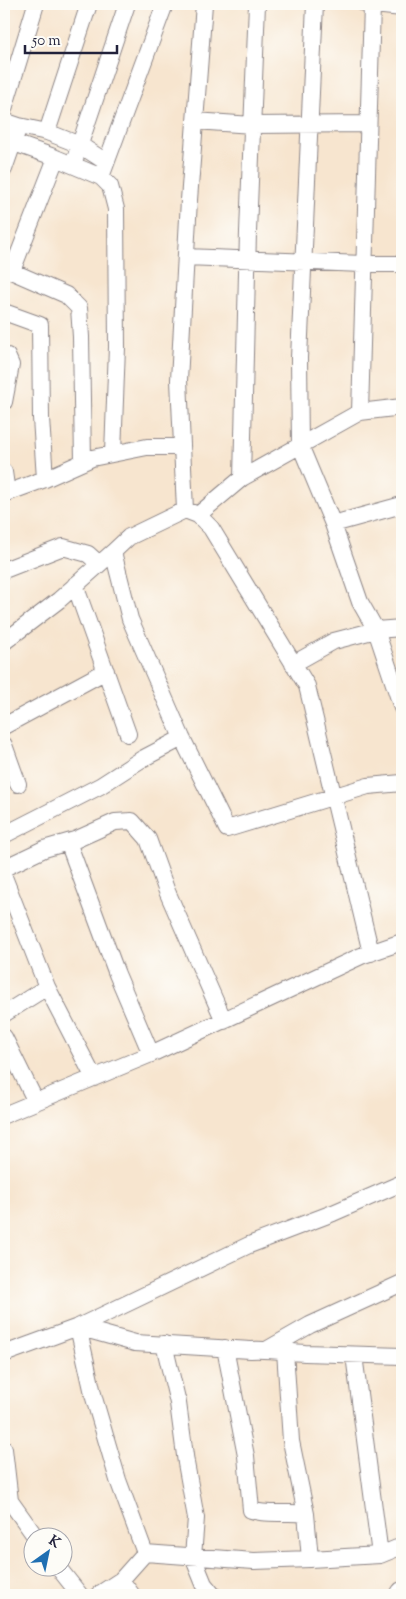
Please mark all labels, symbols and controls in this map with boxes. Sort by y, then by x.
scale bar [25,22,118,54]
text: 50 m [31,31,61,52]
north arrow [22,1526,72,1576]
text: K [44,1532,64,1554]

